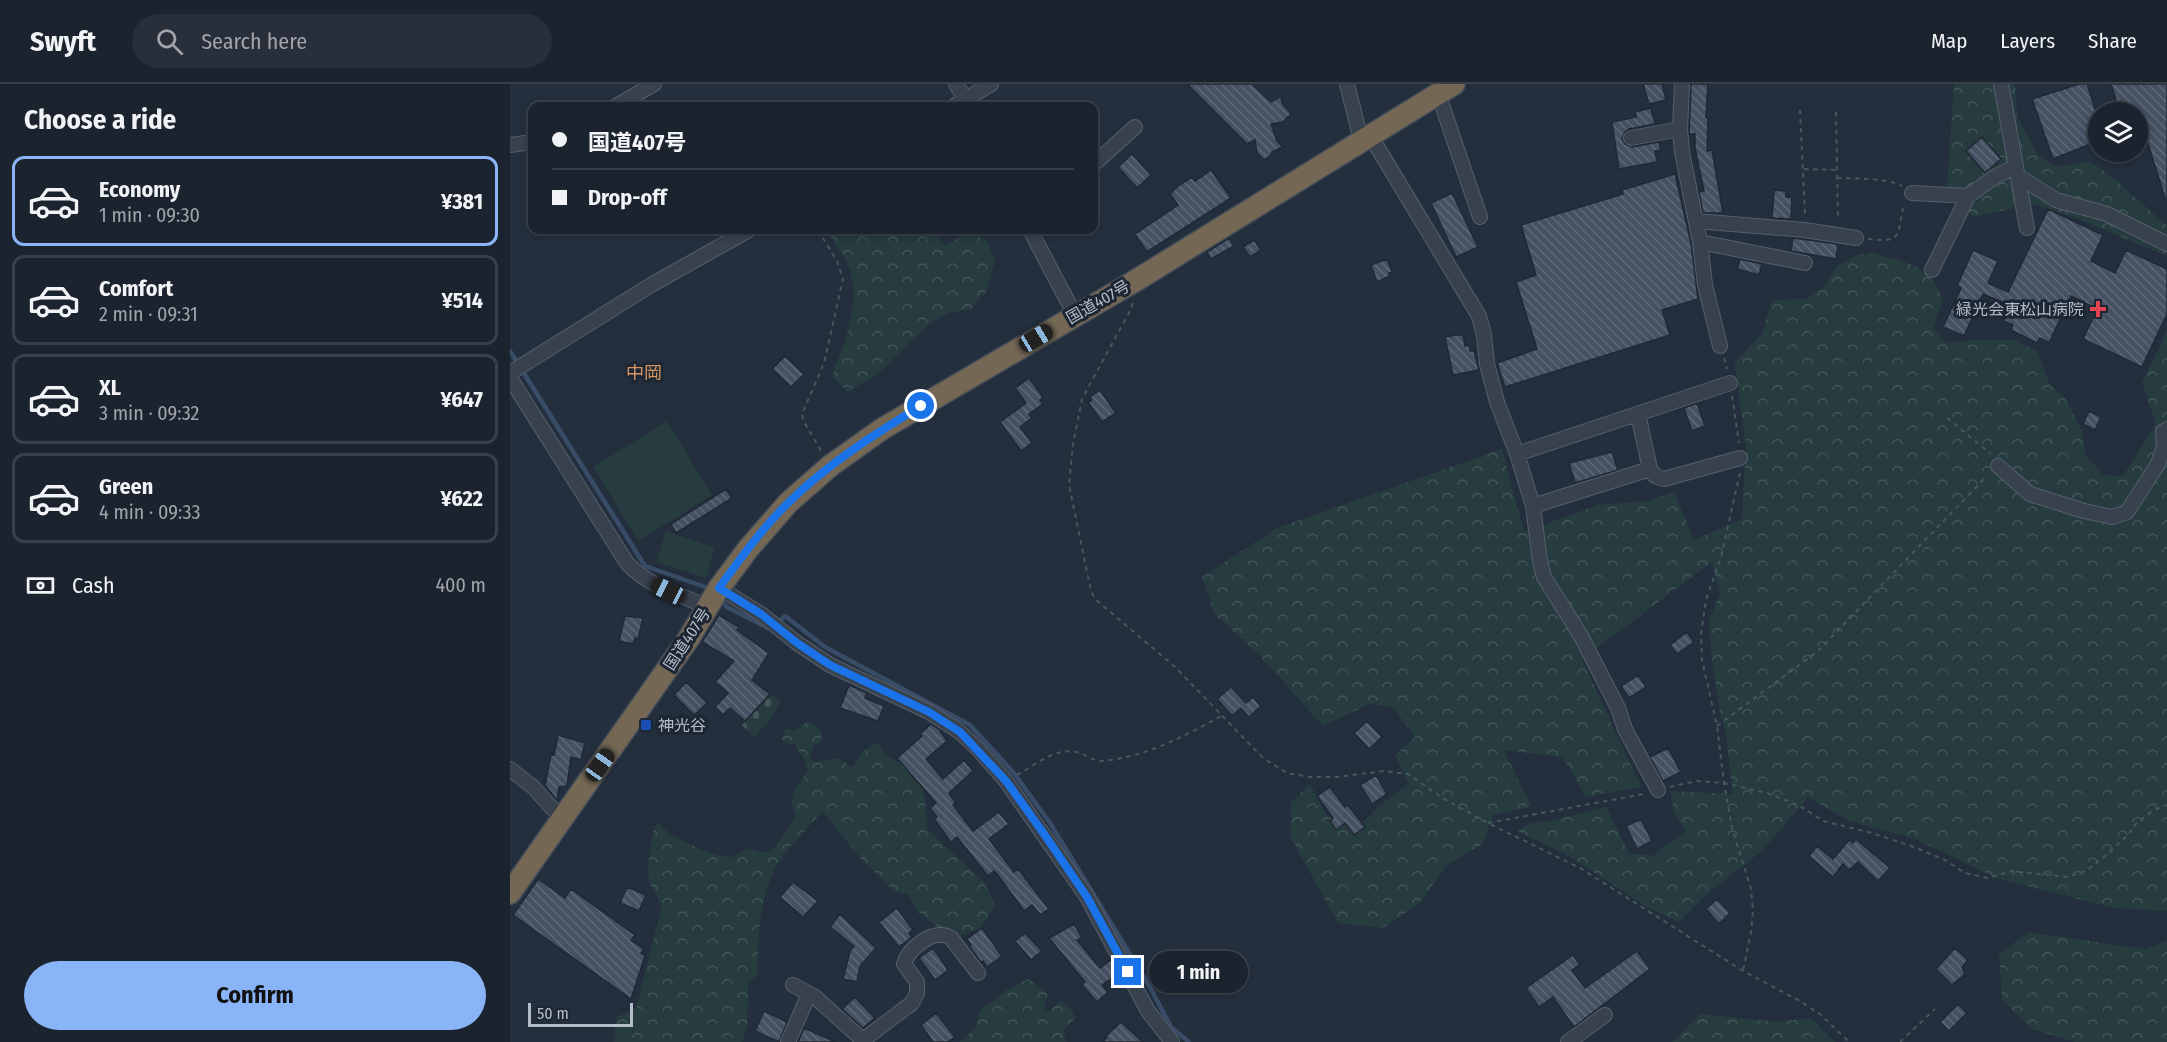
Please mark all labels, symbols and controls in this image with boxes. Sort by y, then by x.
search box [132,14,552,68]
text: Swyft [30,25,96,58]
icon: search [153,25,186,58]
text: Search here [201,28,307,55]
text: Map [1931,28,1967,54]
text: Layers [2000,28,2055,54]
text: Share [2088,28,2137,54]
map controls [2088,102,2148,162]
button: layers [2088,102,2148,162]
text: Choose a ride [24,104,176,136]
text: 国道407号 [588,129,686,156]
icon: car [27,174,81,228]
text: Economy [99,176,180,203]
text: Drop-off [588,184,667,211]
text: ¥381 [441,188,483,215]
text: 1 min · 09:30 [99,203,200,227]
icon: car [27,273,81,327]
text: Comfort [99,275,173,302]
street label: 国道407号 [1063,276,1133,328]
text: ¥514 [442,287,483,314]
place label: 緑光会東松山病院 [1956,300,2084,319]
marker: 緑光会東松山病院 [2089,300,2107,318]
text: 2 min · 09:31 [99,302,198,326]
car [1016,321,1056,355]
district label: 中岡 [626,362,662,384]
icon: car [27,372,81,426]
text: XL [99,374,121,401]
text: ¥647 [441,386,483,413]
route start [907,392,934,419]
text: 3 min · 09:32 [99,401,199,425]
icon: car [27,471,81,525]
text: Green [99,473,153,500]
text: ¥622 [441,485,483,512]
text: 4 min · 09:33 [99,500,200,524]
icon: cash [24,569,57,602]
text: Cash [72,572,115,599]
text: 400 m [435,573,486,597]
car [648,575,688,607]
street label: 国道407号 [660,604,714,674]
place label: 神光谷 [658,716,706,735]
marker: 神光谷 [639,718,653,732]
car [582,745,618,785]
callout: 1 min [1149,951,1248,993]
route end [1114,958,1141,985]
text: 1 min [1177,960,1220,984]
button: Confirm [24,961,486,1030]
scale bar [528,1000,633,1028]
text: 50 m [537,1004,569,1023]

